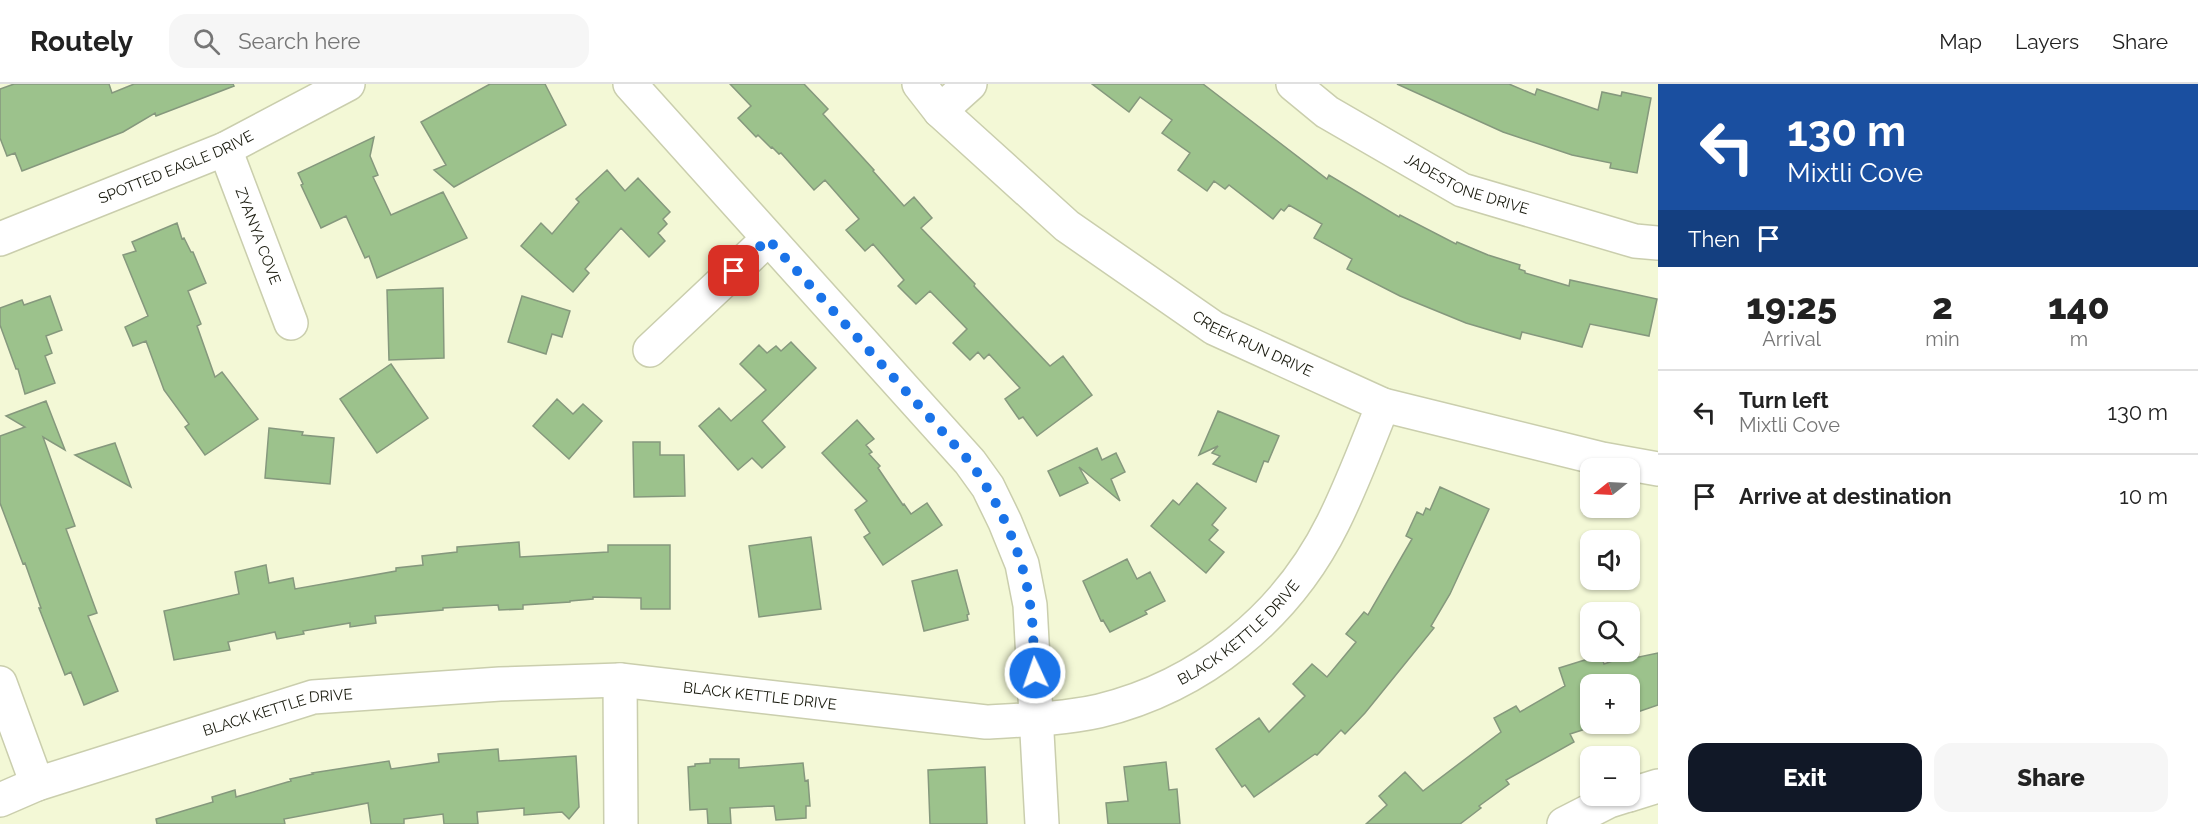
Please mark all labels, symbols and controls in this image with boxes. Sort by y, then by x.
search box [169,14,589,68]
text: Routely [30,25,133,58]
icon: search [190,25,223,58]
text: Search here [238,28,360,54]
text: Map [1939,29,1982,54]
text: Layers [2015,29,2079,54]
text: Share [2112,29,2168,54]
text: 130 m [1787,107,1906,156]
icon: left [1688,108,1766,186]
street label: SPOTTED EAGLE DRIVE [96,127,256,208]
street label: JADESTONE DRIVE [1401,150,1531,218]
text: Mixtli Cove [1787,157,1923,188]
street label: ZYANYA COVE [231,185,285,287]
icon: arrive [1752,222,1785,255]
text: Then [1688,226,1740,252]
pin [708,245,759,296]
icon: arrive [717,254,750,287]
text: 19:25 [1746,285,1837,327]
text: 2 [1932,285,1953,327]
text: 140 [2048,285,2110,327]
street label: CREEK RUN DRIVE [1189,307,1316,381]
text: Arrival [1762,327,1821,351]
text: min [1925,327,1960,351]
text: m [2070,327,2088,351]
text: Turn left [1739,387,1829,413]
icon: left [1688,396,1721,429]
text: 130 m [2108,399,2168,425]
text: Mixtli Cove [1739,413,1840,437]
north arrow [1580,458,1640,518]
map controls [1580,458,1640,806]
icon: arrive [1688,480,1721,513]
text: Arrive at destination [1739,483,1952,509]
text: 10 m [2119,483,2168,509]
button: sound [1580,530,1640,590]
street label: BLACK KETTLE DRIVE [1175,577,1303,689]
button: search [1580,602,1640,662]
position arrow [1003,641,1067,705]
button: + [1580,674,1640,734]
street label: BLACK KETTLE DRIVE [682,678,838,714]
street label: BLACK KETTLE DRIVE [201,685,353,740]
button: Exit [1688,743,1922,812]
button: Share [1934,743,2168,812]
button: − [1580,746,1640,806]

